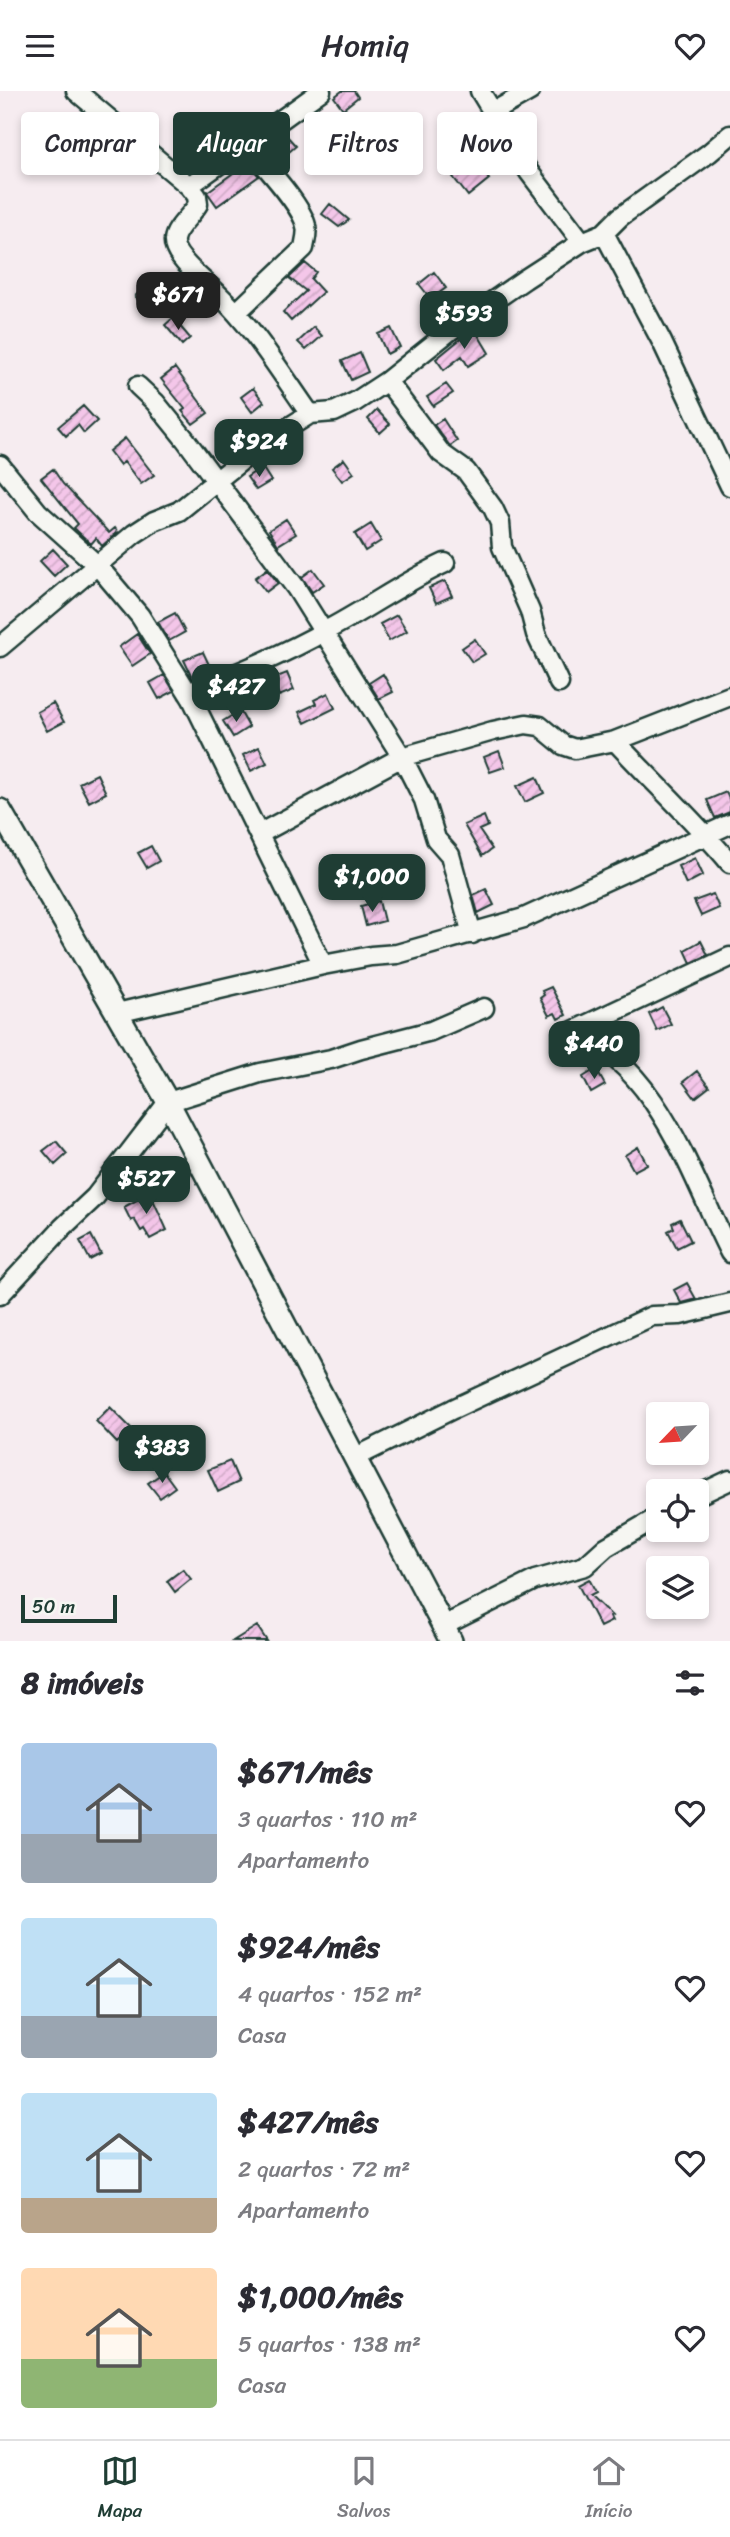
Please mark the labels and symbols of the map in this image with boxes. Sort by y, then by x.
pin: $671 [137,273,219,332]
pin: $593 [423,292,505,351]
pin: $924 [218,419,300,479]
pin: $427 [195,665,277,724]
pin: $1,000 [315,855,429,914]
pin: $440 [553,1021,635,1081]
pin: $527 [105,1157,187,1216]
north arrow [646,1402,709,1465]
pin: $383 [121,1425,203,1485]
scale bar [21,1592,117,1624]

